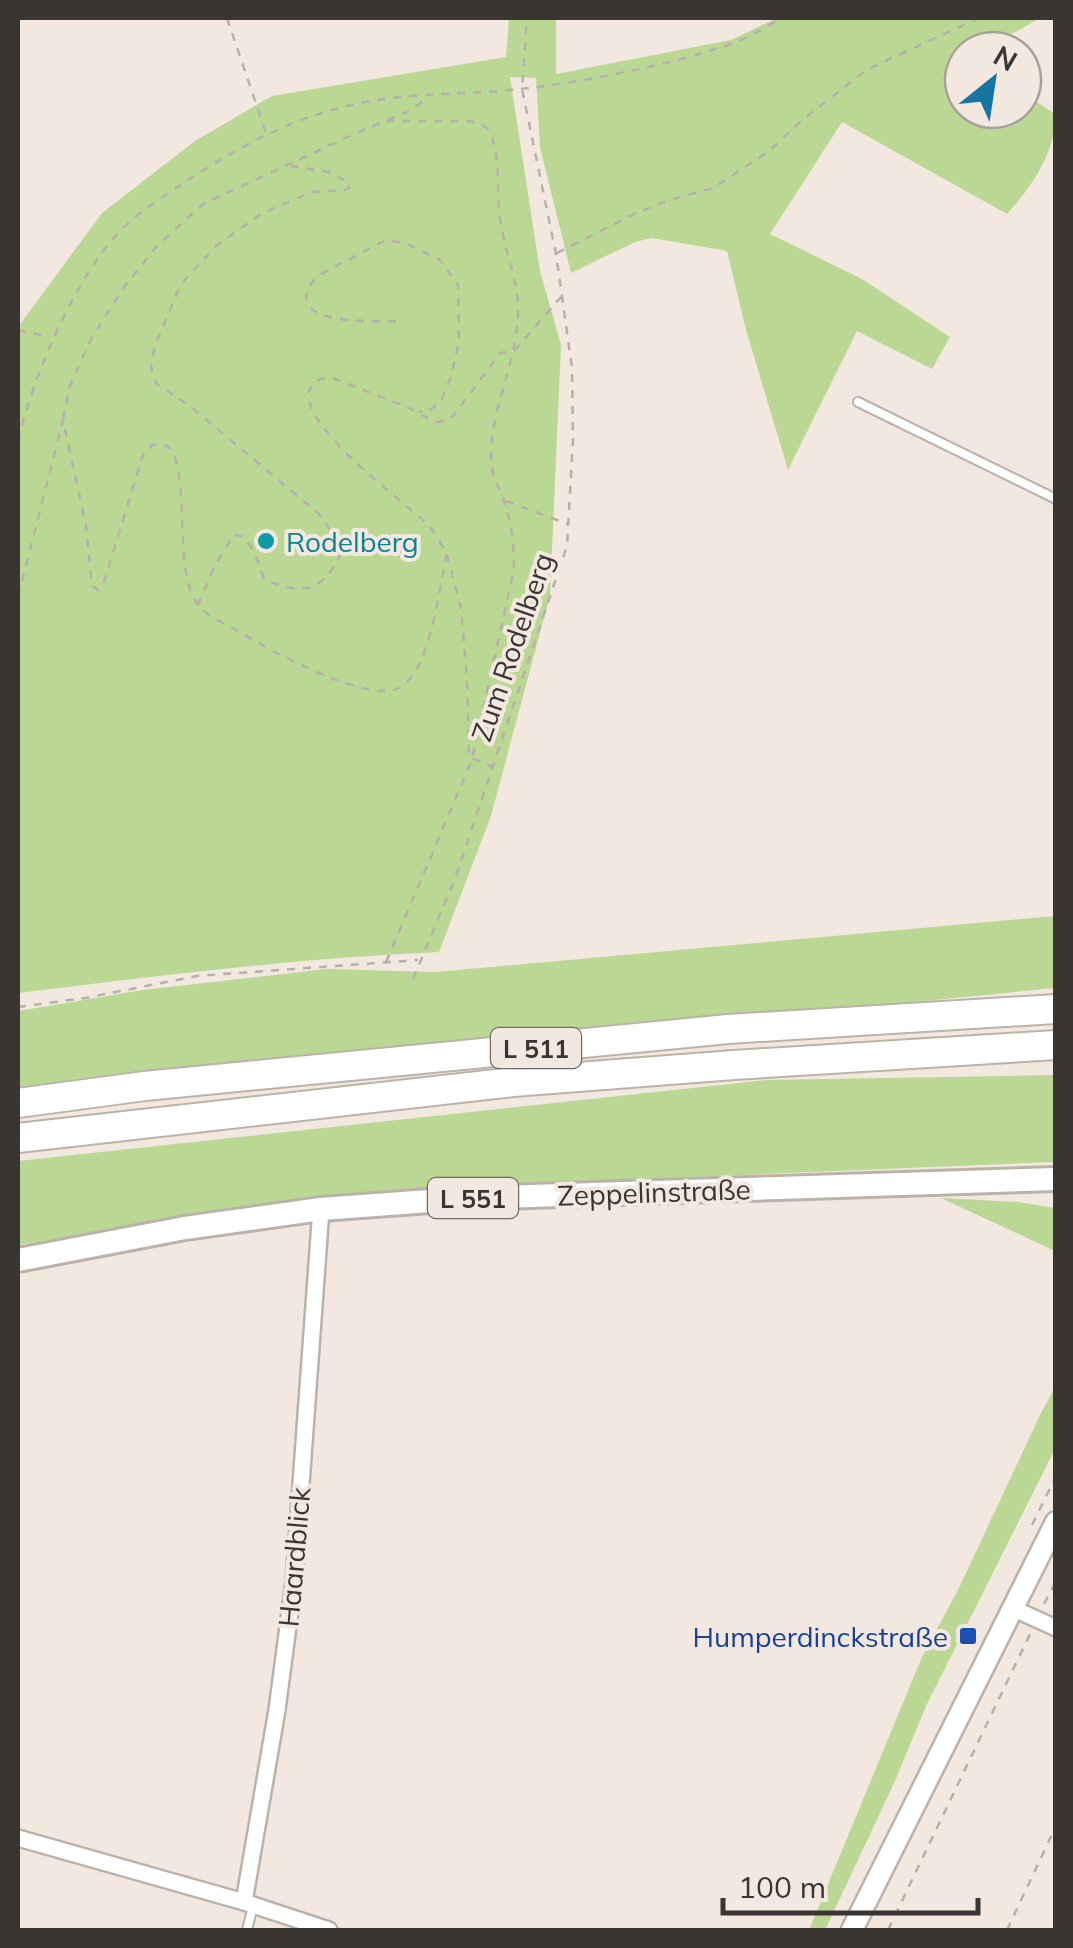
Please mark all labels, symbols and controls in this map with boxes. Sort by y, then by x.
north arrow [943,30,1043,130]
text: N [988,37,1024,78]
place label: Rodelberg [286,524,419,559]
marker: Rodelberg [255,530,277,552]
street label: Zum Rodelberg [463,548,561,746]
road number: L 511 [491,1028,581,1068]
street label: Zeppelinstraße [557,1171,751,1213]
road number: L 551 [428,1178,518,1218]
street label: Haardblick [270,1485,318,1628]
place label: Humperdinckstraße [693,1619,948,1654]
marker: Humperdinckstraße [957,1625,979,1647]
scale bar [723,1853,978,1915]
text: 100 m [738,1868,826,1906]

